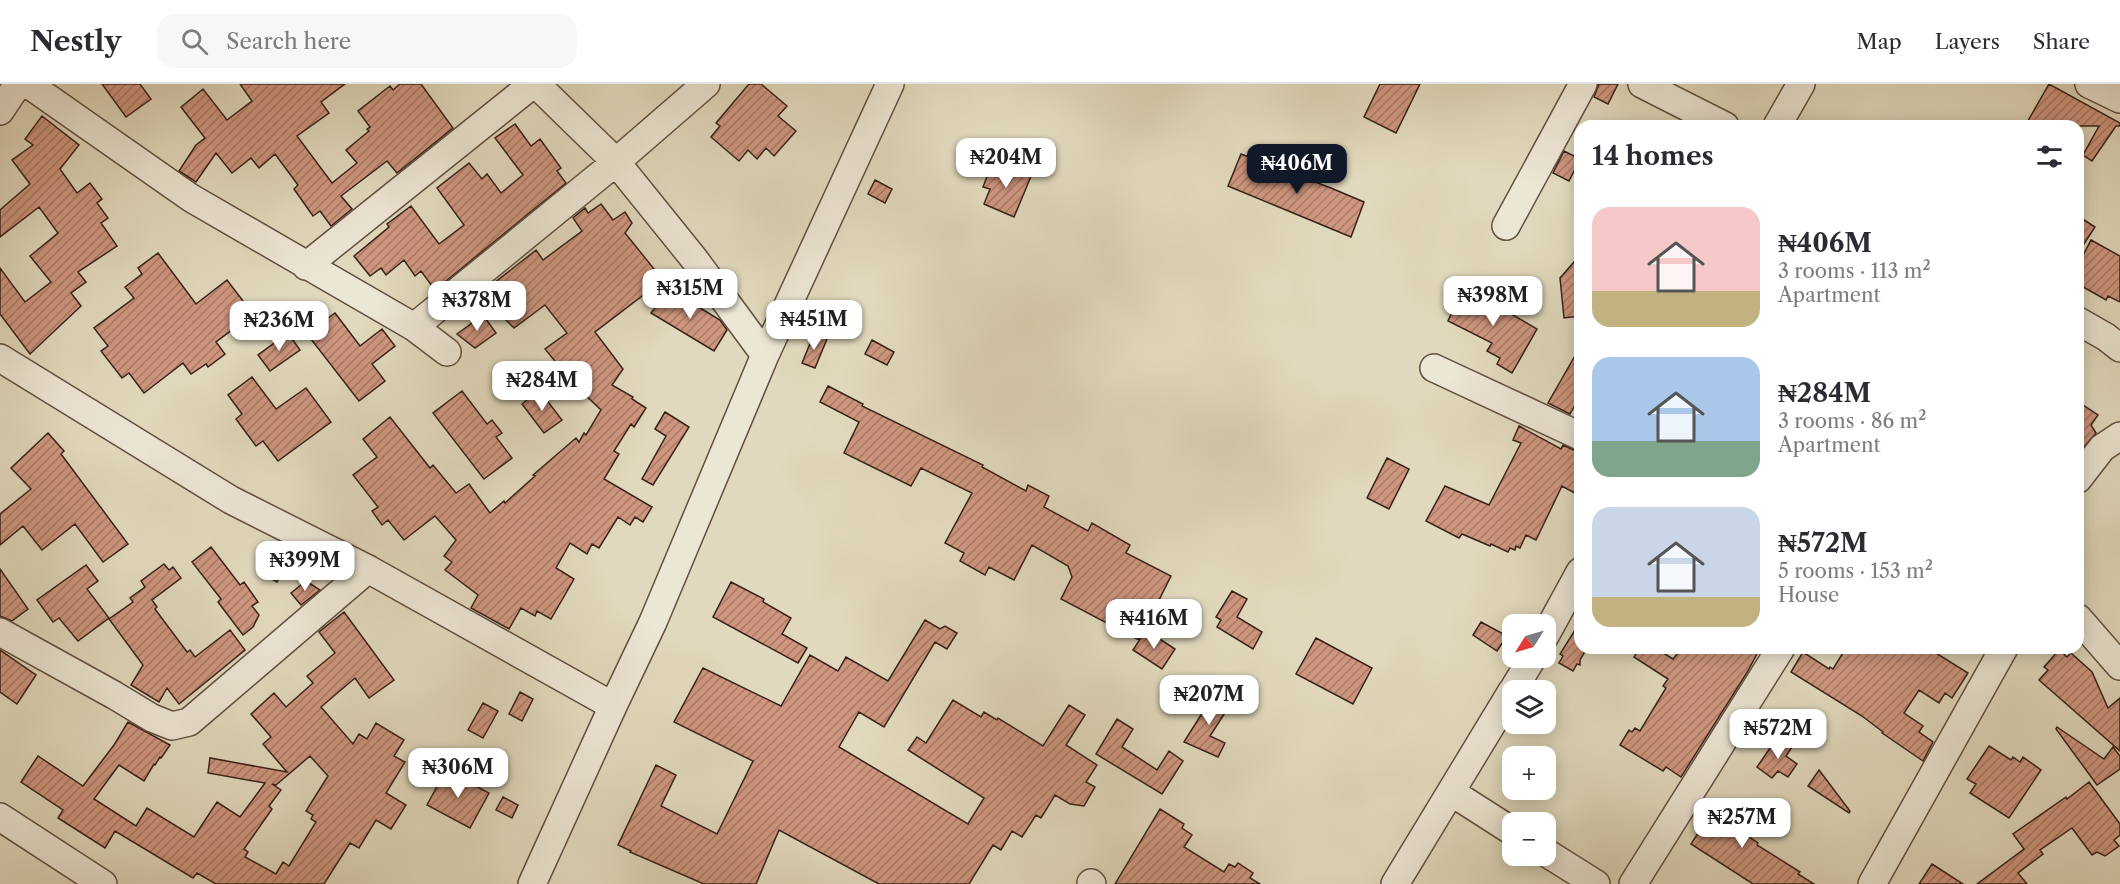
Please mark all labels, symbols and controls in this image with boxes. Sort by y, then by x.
search box [157,14,577,68]
text: Nestly [30,24,121,58]
icon: search [178,25,211,58]
text: Search here [226,28,351,55]
text: Map [1857,29,1902,54]
text: Layers [1935,29,2000,54]
text: Share [2033,29,2090,54]
pin: ₦204M [964,138,1048,189]
text: 14 homes [1592,140,1714,172]
icon: filters [2033,140,2066,173]
pin: ₦406M [1255,144,1339,195]
text: ₦204M [970,145,1042,169]
text: ₦406M [1261,151,1333,175]
text: ₦406M [1778,227,1872,259]
icon: home [1640,231,1712,303]
text: 3 rooms · 113 m² [1778,259,1931,283]
pin: ₦315M [648,269,732,320]
text: ₦315M [656,276,724,300]
pin: ₦398M [1451,276,1535,327]
pin: ₦378M [435,281,519,332]
text: ₦398M [1457,283,1529,307]
text: Apartment [1778,283,1881,307]
text: ₦378M [442,288,512,312]
pin: ₦451M [772,300,856,351]
pin: ₦236M [237,301,321,352]
text: ₦451M [780,307,848,331]
text: ₦236M [244,308,314,332]
pin: ₦284M [500,361,584,412]
text: ₦284M [506,368,578,392]
text: ₦284M [1778,377,1871,409]
icon: home [1640,381,1712,453]
text: 3 rooms · 86 m² [1778,409,1926,433]
text: Apartment [1778,433,1881,457]
text: ₦572M [1778,527,1868,559]
icon: home [1640,531,1712,603]
pin: ₦399M [263,541,347,592]
text: ₦399M [270,548,340,572]
text: 5 rooms · 153 m² [1778,559,1933,583]
text: House [1778,583,1839,607]
pin: ₦416M [1112,599,1196,650]
text: ₦416M [1120,606,1188,630]
north arrow [1502,614,1556,668]
map controls [1502,614,1556,866]
pin: ₦207M [1167,675,1251,726]
button: layers [1502,680,1556,734]
text: ₦207M [1174,682,1244,706]
pin: ₦572M [1736,709,1820,760]
text: ₦572M [1744,716,1812,740]
button: + [1502,746,1556,800]
pin: ₦306M [416,748,500,799]
text: ₦306M [422,755,494,779]
pin: ₦257M [1700,798,1784,849]
text: ₦257M [1708,805,1776,829]
button: − [1502,812,1556,866]

